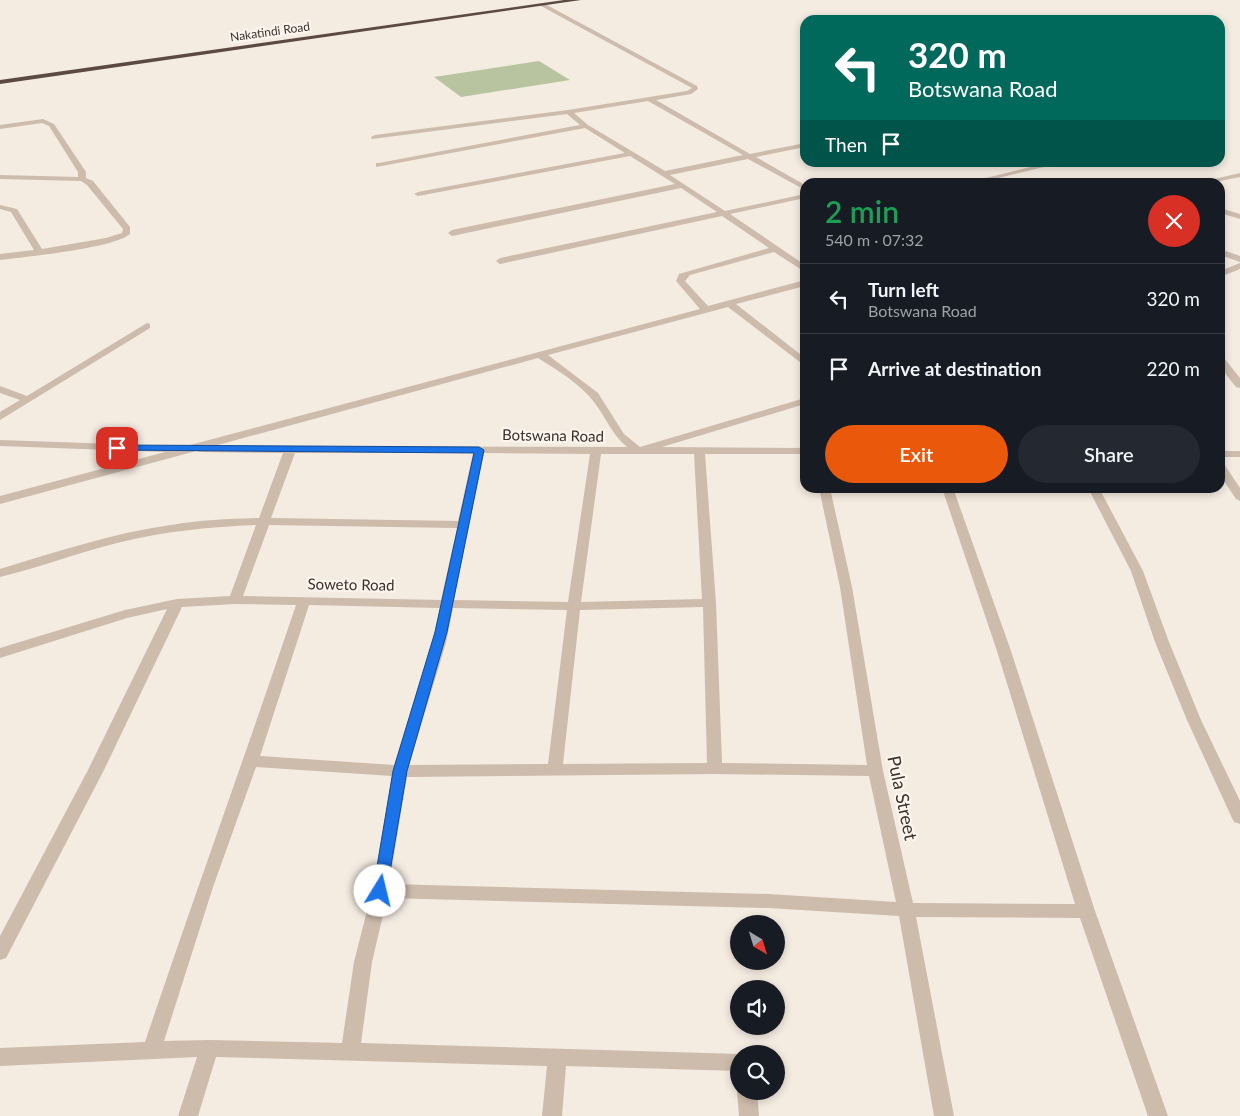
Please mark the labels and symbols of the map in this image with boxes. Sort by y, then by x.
street label: Nakatindi Road [229,18,311,45]
street label: Botswana Road [502,425,604,445]
pin [96,427,138,469]
street label: Soweto Road [307,574,395,594]
street label: Pula Street [883,753,923,843]
position arrow [353,864,405,916]
north arrow [730,915,785,970]

